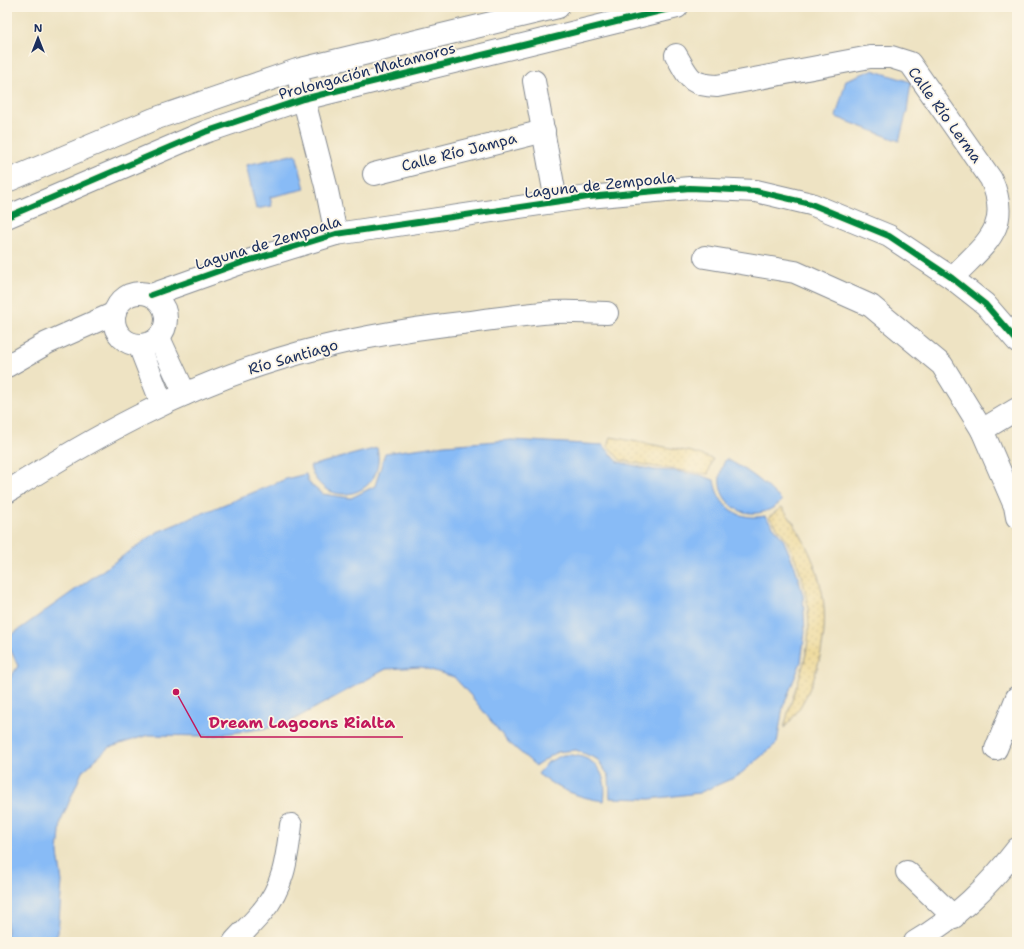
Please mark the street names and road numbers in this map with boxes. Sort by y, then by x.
street label: Prolongación Matamoros [276,38,458,104]
street label: Calle Río Lerma [903,63,987,168]
street label: Calle Río Jampa [399,128,519,176]
street label: Laguna de Zempoala [523,167,677,203]
street label: Laguna de Zempoala [193,211,344,275]
street label: Río Santiago [246,335,340,379]

